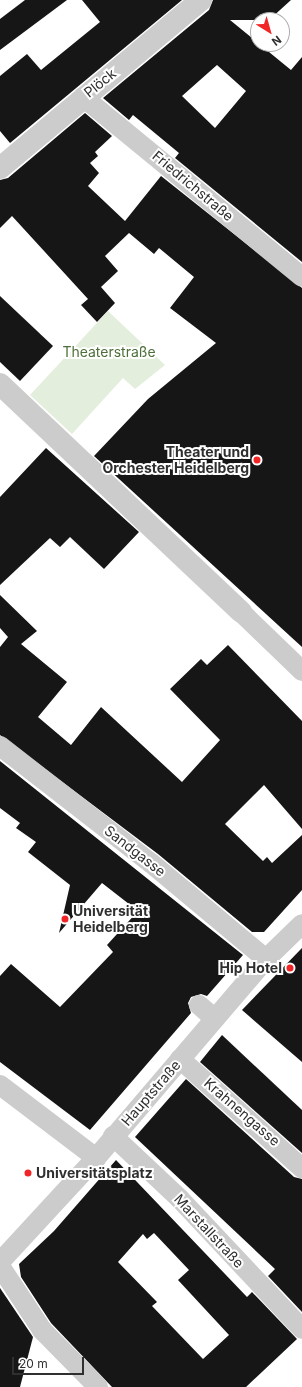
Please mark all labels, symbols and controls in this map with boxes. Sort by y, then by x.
north arrow [250,12,290,52]
text: N [269,33,284,49]
street label: Plöck [81,65,119,101]
street label: Friedrichstraße [149,147,237,225]
park label: Theaterstraße [62,344,156,360]
place label: Theater und Orchester Heidelberg [102,444,249,476]
marker: Theater und Orchester Heidelberg [252,455,262,465]
street label: Sandgasse [101,822,169,880]
place label: Universität Heidelberg [73,903,148,936]
marker: Universität Heidelberg [60,914,70,924]
place label: Hip Hotel [219,960,282,976]
marker: Hip Hotel [285,963,295,973]
street label: Hauptstraße [118,1057,184,1129]
street label: Krahnengasse [201,1075,283,1149]
place label: Universitätsplatz [36,1165,153,1181]
marker: Universitätsplatz [23,1168,33,1178]
street label: Marstallstraße [171,1191,247,1271]
scale bar [14,1349,86,1375]
text: 20 m [19,1356,48,1371]

